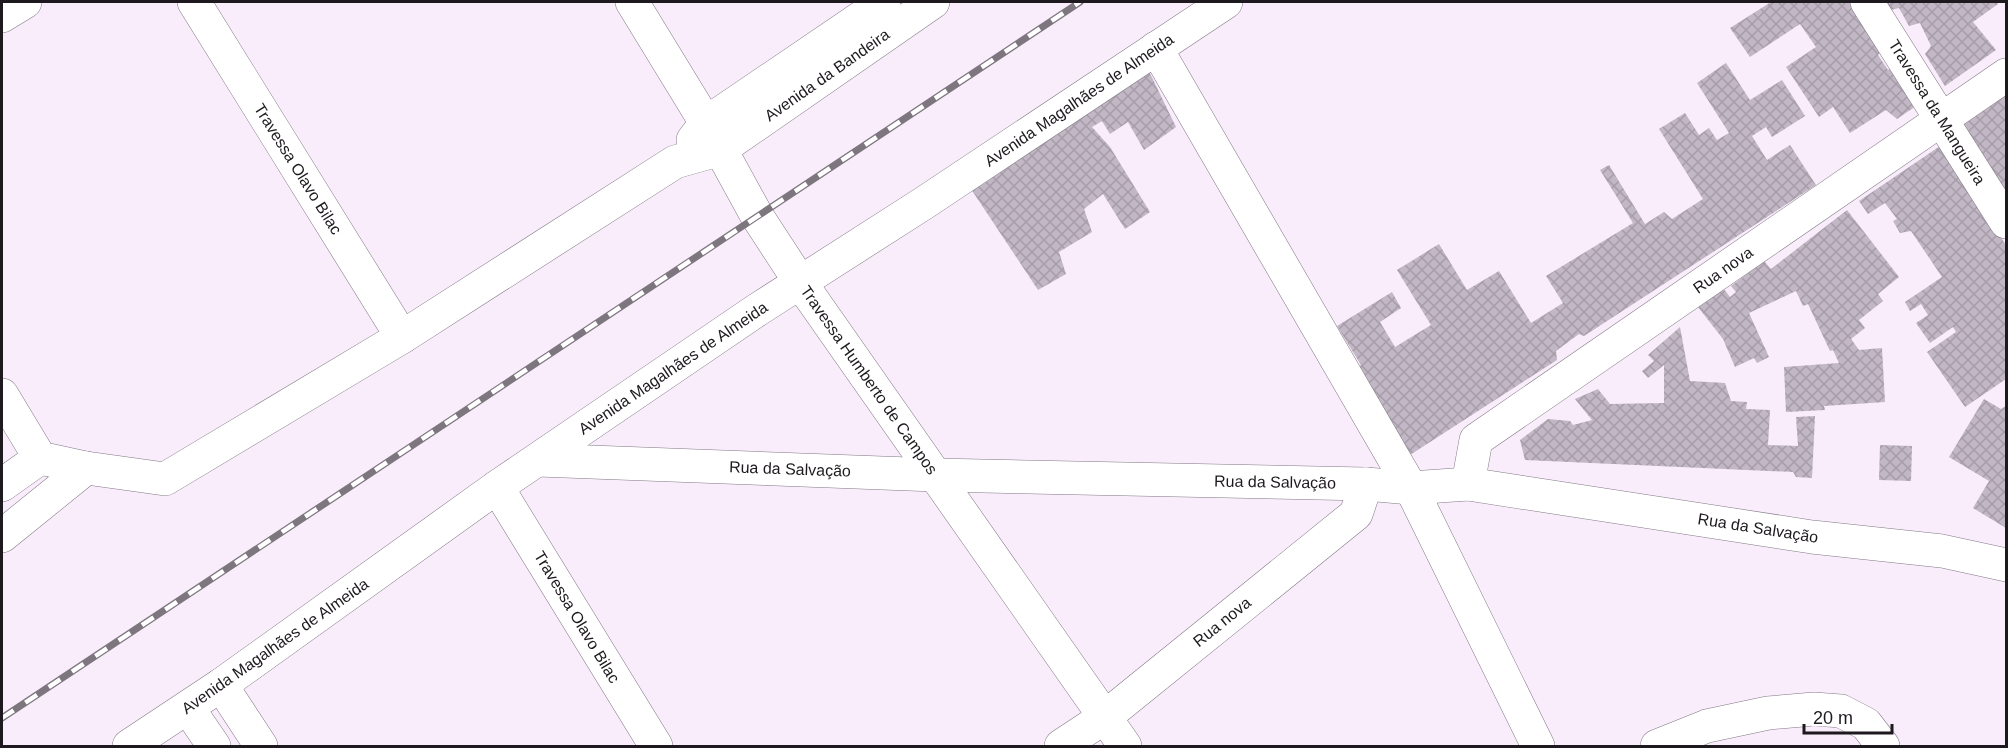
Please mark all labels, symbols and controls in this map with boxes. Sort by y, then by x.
street label: Avenida da Bandeira [761,25,893,124]
street label: Avenida Magalhães de Almeida [981,30,1177,170]
street label: Travessa da Mangueira [1885,36,1989,188]
street label: Travessa Olavo Bilac [251,101,345,237]
street label: Rua nova [1690,243,1756,297]
street label: Travessa Humberto de Campos [797,282,941,478]
street label: Avenida Magalhães de Almeida [575,298,771,438]
street label: Rua da Salvação [729,458,851,480]
street label: Rua da Salvação [1214,472,1336,492]
street label: Rua da Salvação [1696,510,1820,546]
street label: Travessa Olavo Bilac [531,548,623,686]
street label: Avenida Magalhães de Almeida [178,575,372,717]
street label: Rua nova [1190,594,1254,650]
scale bar [1804,697,1892,735]
text: 20 m [1813,708,1853,728]

